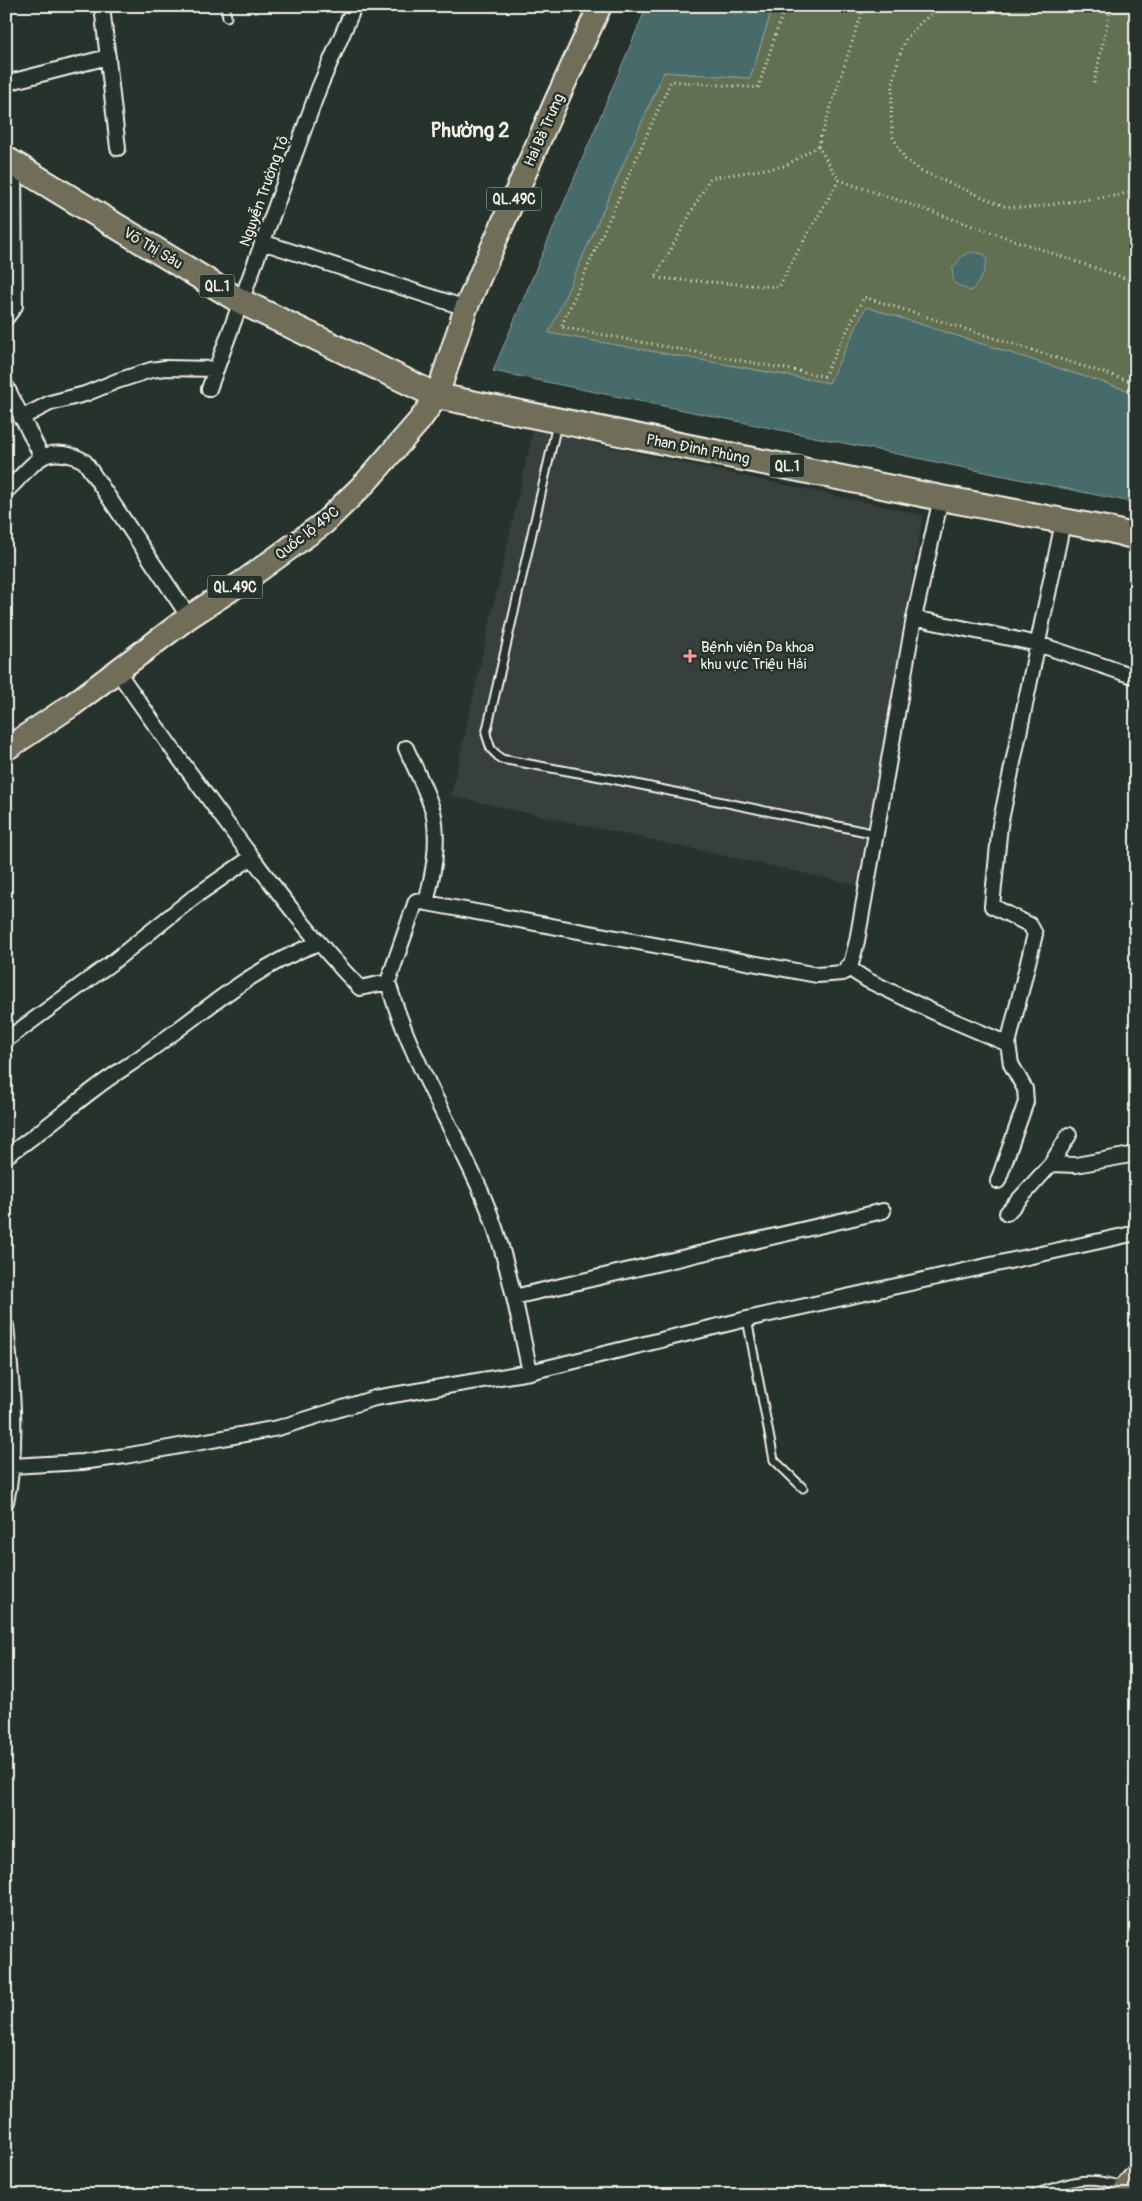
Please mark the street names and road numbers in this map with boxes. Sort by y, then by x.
street label: Hai Bà Trưng [520,91,569,170]
street label: Nguyễn Trường Tộ [236,133,293,249]
road number: QL.49C [486,188,542,210]
street label: Võ Thị Sáu [120,223,186,274]
road number: QL.1 [200,274,234,298]
street label: Phan Đình Phùng [645,430,751,469]
road number: QL.1 [770,454,804,478]
street label: Quốc lộ 49C [271,502,343,564]
road number: QL.49C [208,576,262,598]

